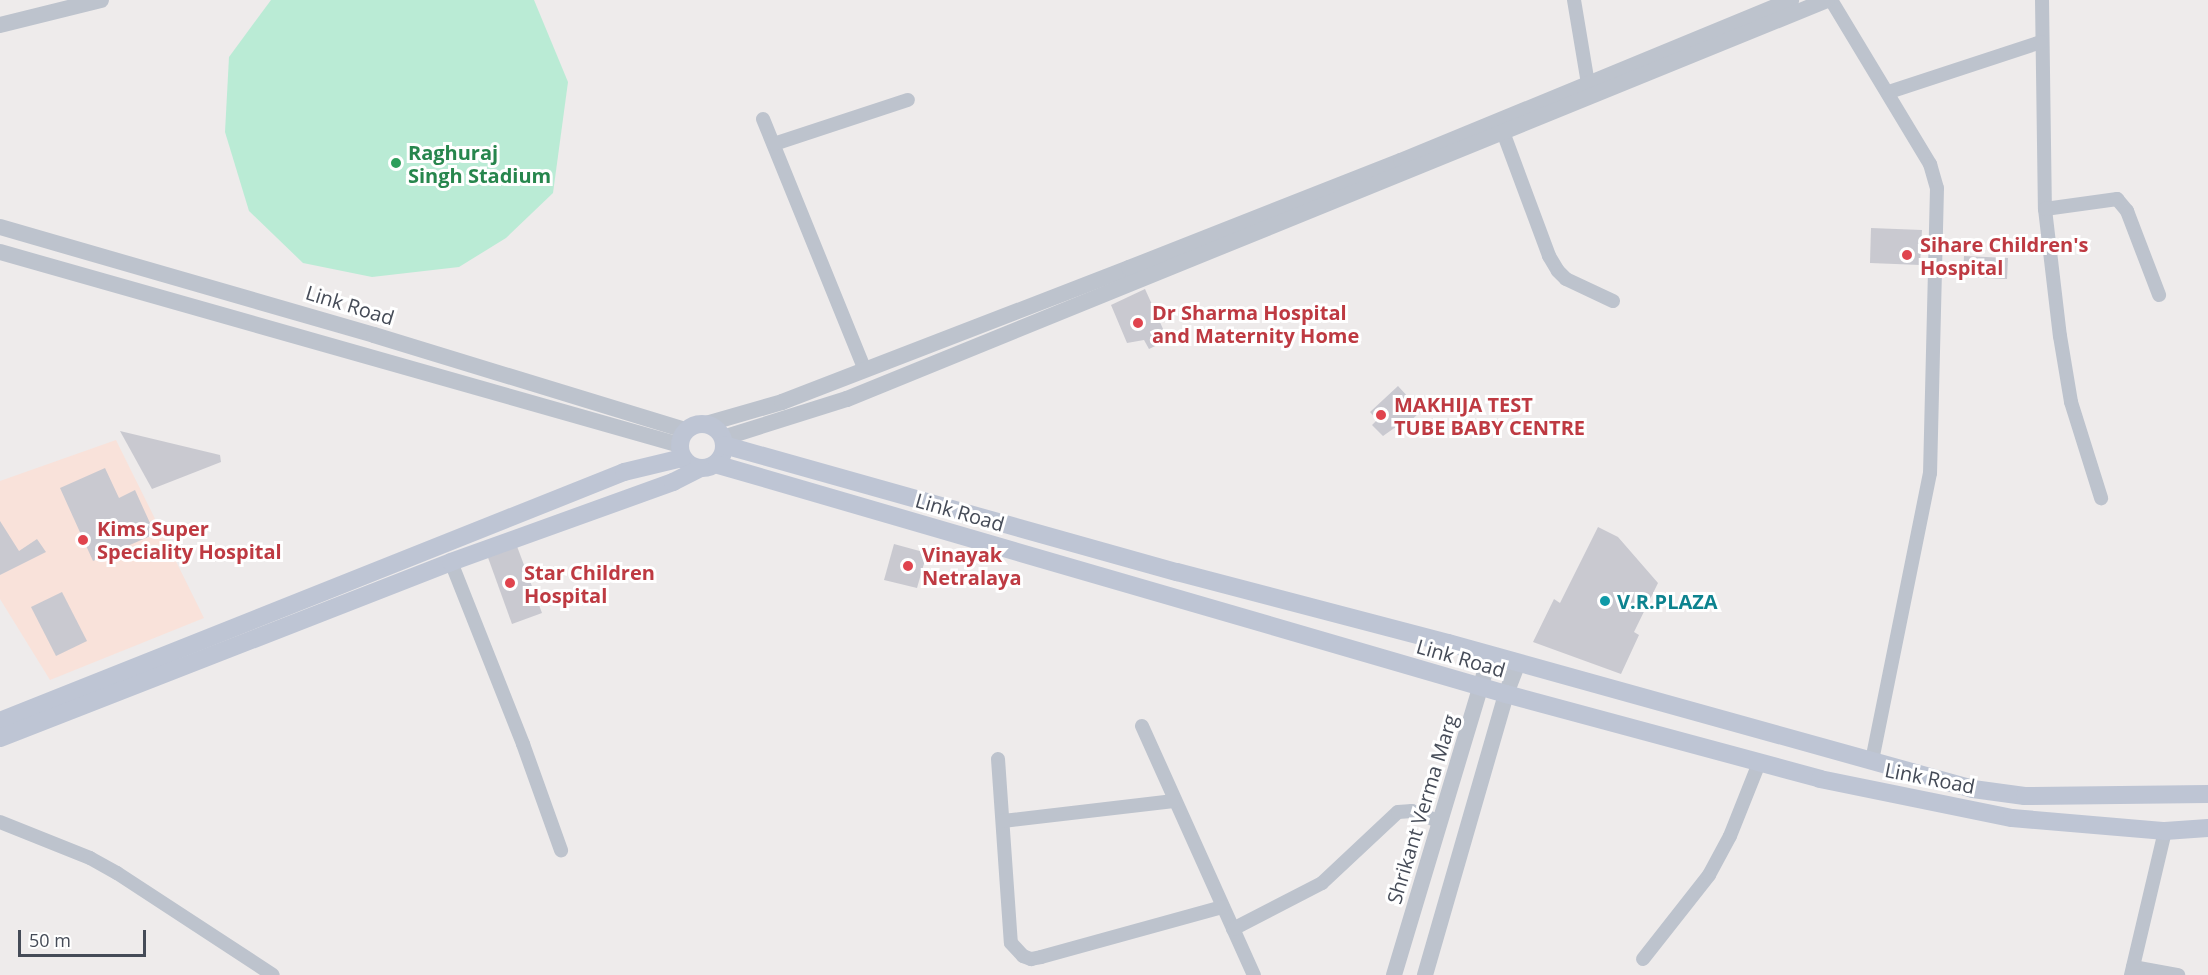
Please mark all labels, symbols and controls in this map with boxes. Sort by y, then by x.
place label: Raghuraj Singh Stadium [408,140,551,187]
marker: Raghuraj Singh Stadium [389,156,403,170]
place label: Sihare Children's Hospital [1920,232,2088,279]
marker: Sihare Children's Hospital [1898,246,1916,264]
street label: Link Road [303,280,397,330]
place label: Dr Sharma Hospital and Maternity Home [1152,300,1359,347]
marker: Dr Sharma Hospital and Maternity Home [1129,314,1147,332]
place label: MAKHIJA TEST TUBE BABY CENTRE [1394,392,1585,439]
marker: MAKHIJA TEST TUBE BABY CENTRE [1372,406,1390,424]
street label: Link Road [913,488,1007,536]
place label: Kims Super Speciality Hospital [97,516,282,563]
marker: Kims Super Speciality Hospital [74,531,92,549]
place label: Vinayak Netralaya [922,542,1022,589]
marker: Vinayak Netralaya [899,557,917,575]
place label: Star Children Hospital [524,560,655,607]
marker: Star Children Hospital [501,574,519,592]
place label: V.R.PLAZA [1617,589,1718,613]
marker: V.R.PLAZA [1598,594,1612,608]
street label: Link Road [1414,634,1508,682]
street label: Shrikant Verma Marg [1382,711,1462,907]
street label: Link Road [1883,758,1977,798]
scale bar [21,918,148,956]
text: 50 m [29,928,71,952]

